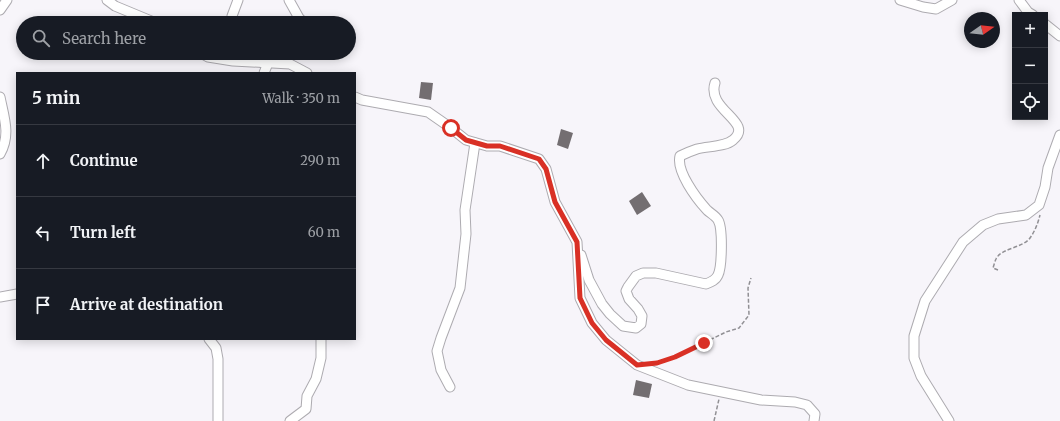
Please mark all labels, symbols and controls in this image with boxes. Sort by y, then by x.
north arrow [964,12,1000,48]
map controls [1012,12,1048,120]
button: + [1012,12,1048,48]
search box [16,16,356,60]
icon: search [30,27,52,49]
text: Search here [62,29,146,48]
button: − [1012,48,1048,84]
button: locate [1012,84,1048,120]
text: 5 min [32,87,80,109]
text: Walk · 350 m [262,90,340,107]
route start [442,119,460,137]
icon: ahead [32,150,54,172]
text: Continue [70,151,138,170]
text: 290 m [300,152,340,169]
icon: left [32,222,54,244]
text: Turn left [70,223,136,242]
text: 60 m [308,224,340,241]
icon: arrive [32,294,54,316]
text: Arrive at destination [70,295,223,314]
route end [695,334,713,352]

